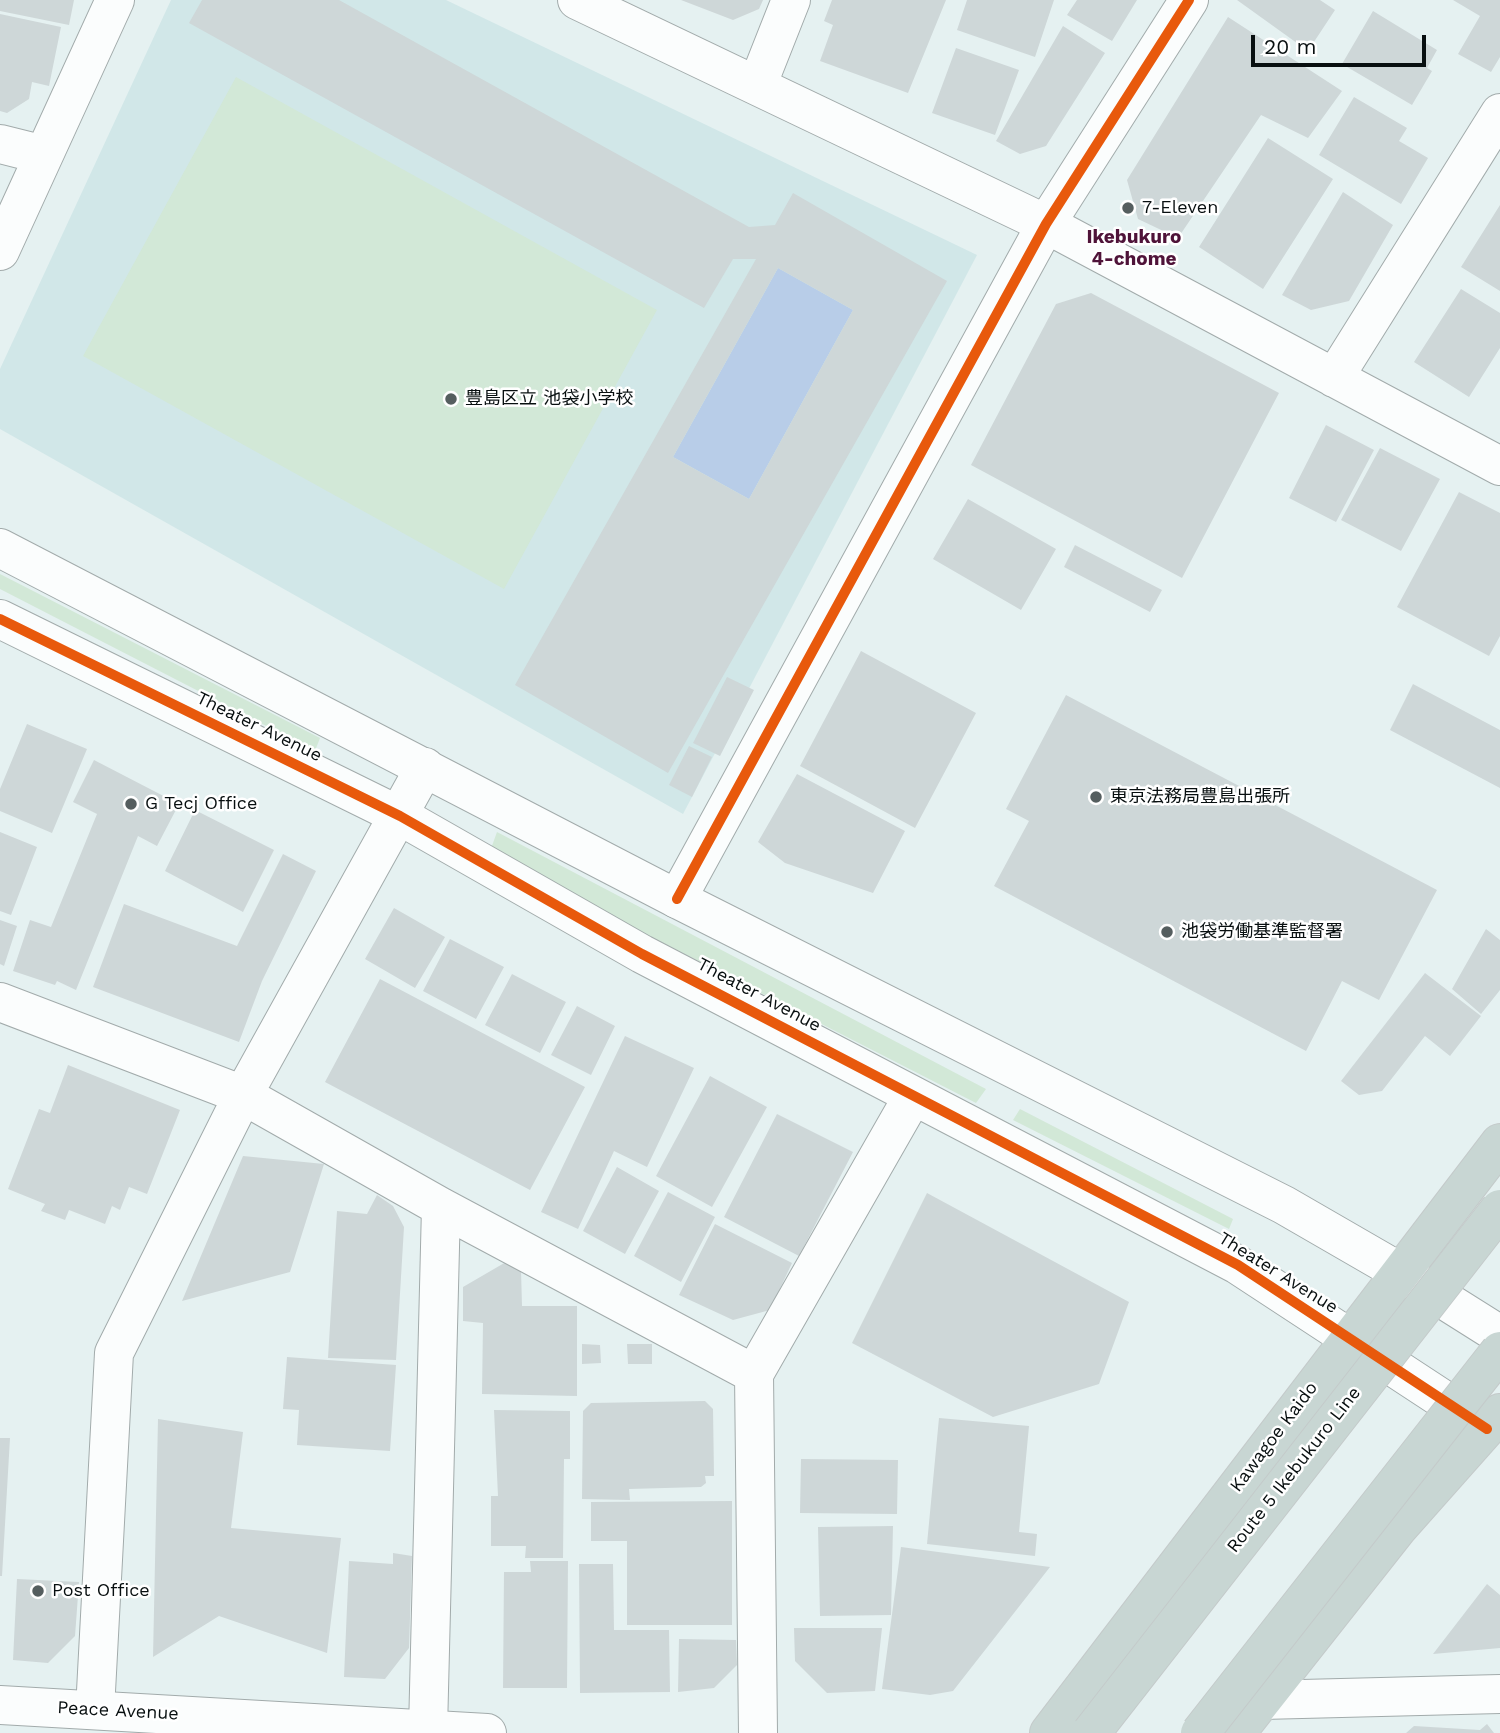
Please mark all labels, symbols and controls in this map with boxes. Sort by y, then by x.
scale bar [1255,21,1430,65]
text: 20 m [1264,34,1316,59]
place label: 7-Eleven [1142,197,1218,219]
marker: 7-Eleven [1120,200,1136,216]
district label: Ikebukuro 4-chome [1087,226,1181,270]
place label: 豊島区立 池袋小学校 [465,388,633,410]
marker: 豊島区立 池袋小学校 [443,391,459,407]
street label: Theater Avenue [193,687,325,767]
place label: 東京法務局豊島出張所 [1110,786,1290,808]
marker: 東京法務局豊島出張所 [1088,789,1104,805]
place label: G Tecj Office [145,793,257,815]
marker: G Tecj Office [123,796,139,812]
place label: 池袋労働基準監督署 [1181,921,1343,943]
marker: 池袋労働基準監督署 [1159,924,1175,940]
street label: Theater Avenue [693,953,825,1037]
street label: Theater Avenue [1214,1228,1342,1318]
street label: Kawagoe Kaido [1226,1378,1322,1496]
street label: Route 5 Ikebukuro Line [1223,1383,1365,1557]
place label: Post Office [52,1580,150,1602]
marker: Post Office [30,1583,46,1599]
street label: Peace Avenue [57,1697,179,1725]

